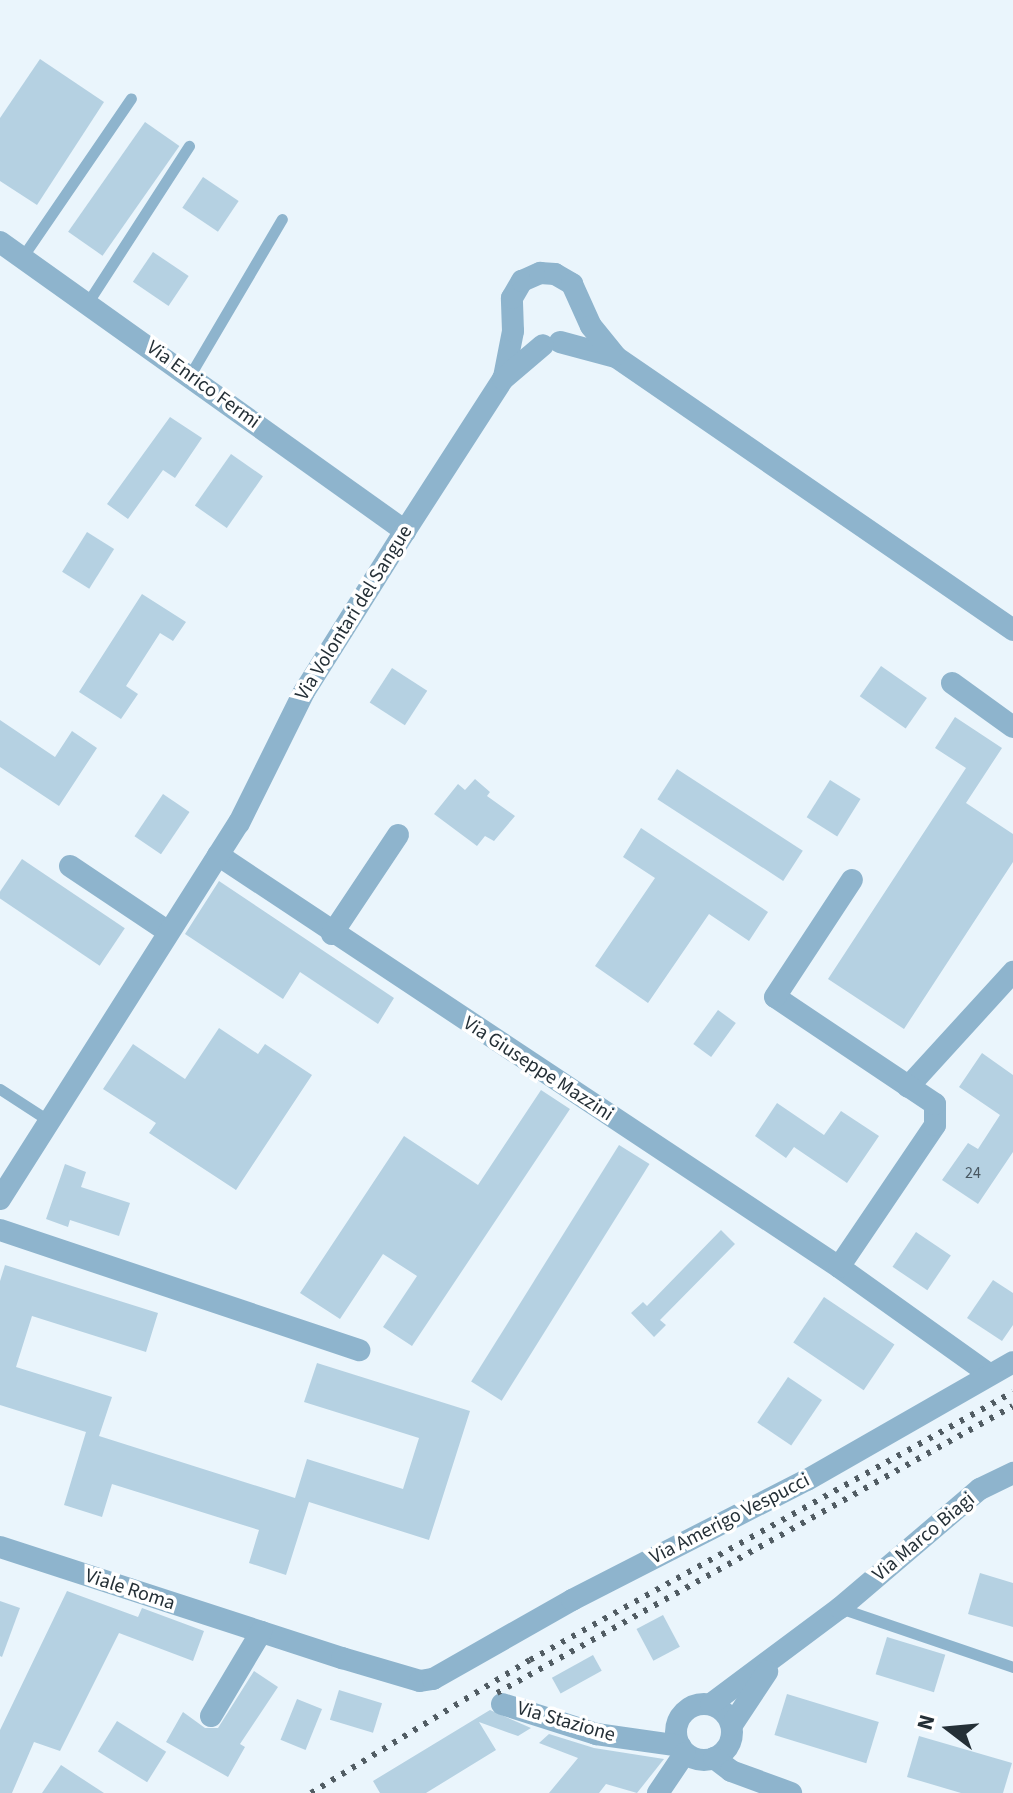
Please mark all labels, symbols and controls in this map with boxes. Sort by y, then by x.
street label: Via Enrico Fermi [142,336,264,434]
street label: Via Volontari del Sangue [290,521,418,705]
street label: Via Giuseppe Mazzini [458,1011,618,1127]
house number: 24 [965,1163,981,1183]
street label: Via Amerigo Vespucci [646,1468,814,1570]
street label: Via Marco Biagi [868,1487,980,1587]
street label: Viale Roma [82,1564,178,1616]
north arrow [909,1689,989,1769]
street label: Via Stazione [514,1697,618,1747]
text: N [909,1711,943,1734]

